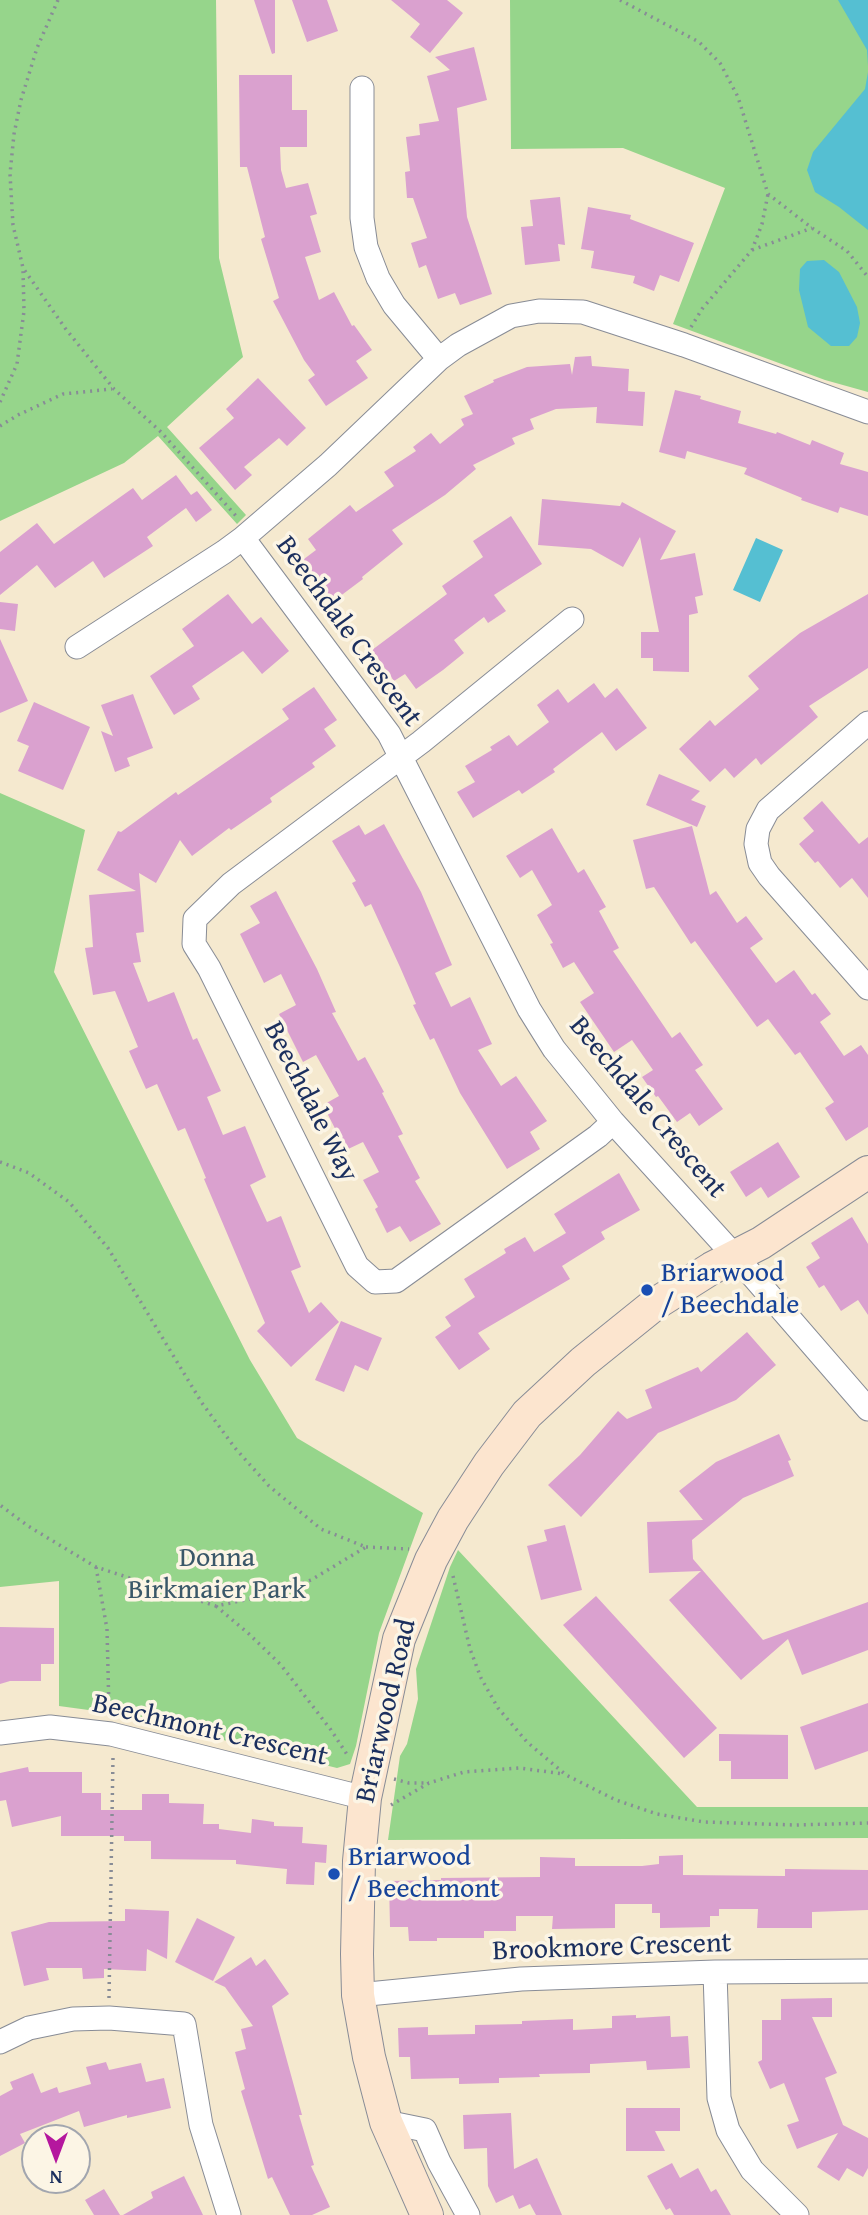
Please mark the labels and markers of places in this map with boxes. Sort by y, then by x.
place label: Briarwood / Beechdale [661,1257,799,1323]
marker: Briarwood / Beechdale [639,1282,655,1298]
place label: Briarwood / Beechmont [348,1841,500,1907]
marker: Briarwood / Beechmont [326,1866,342,1882]

